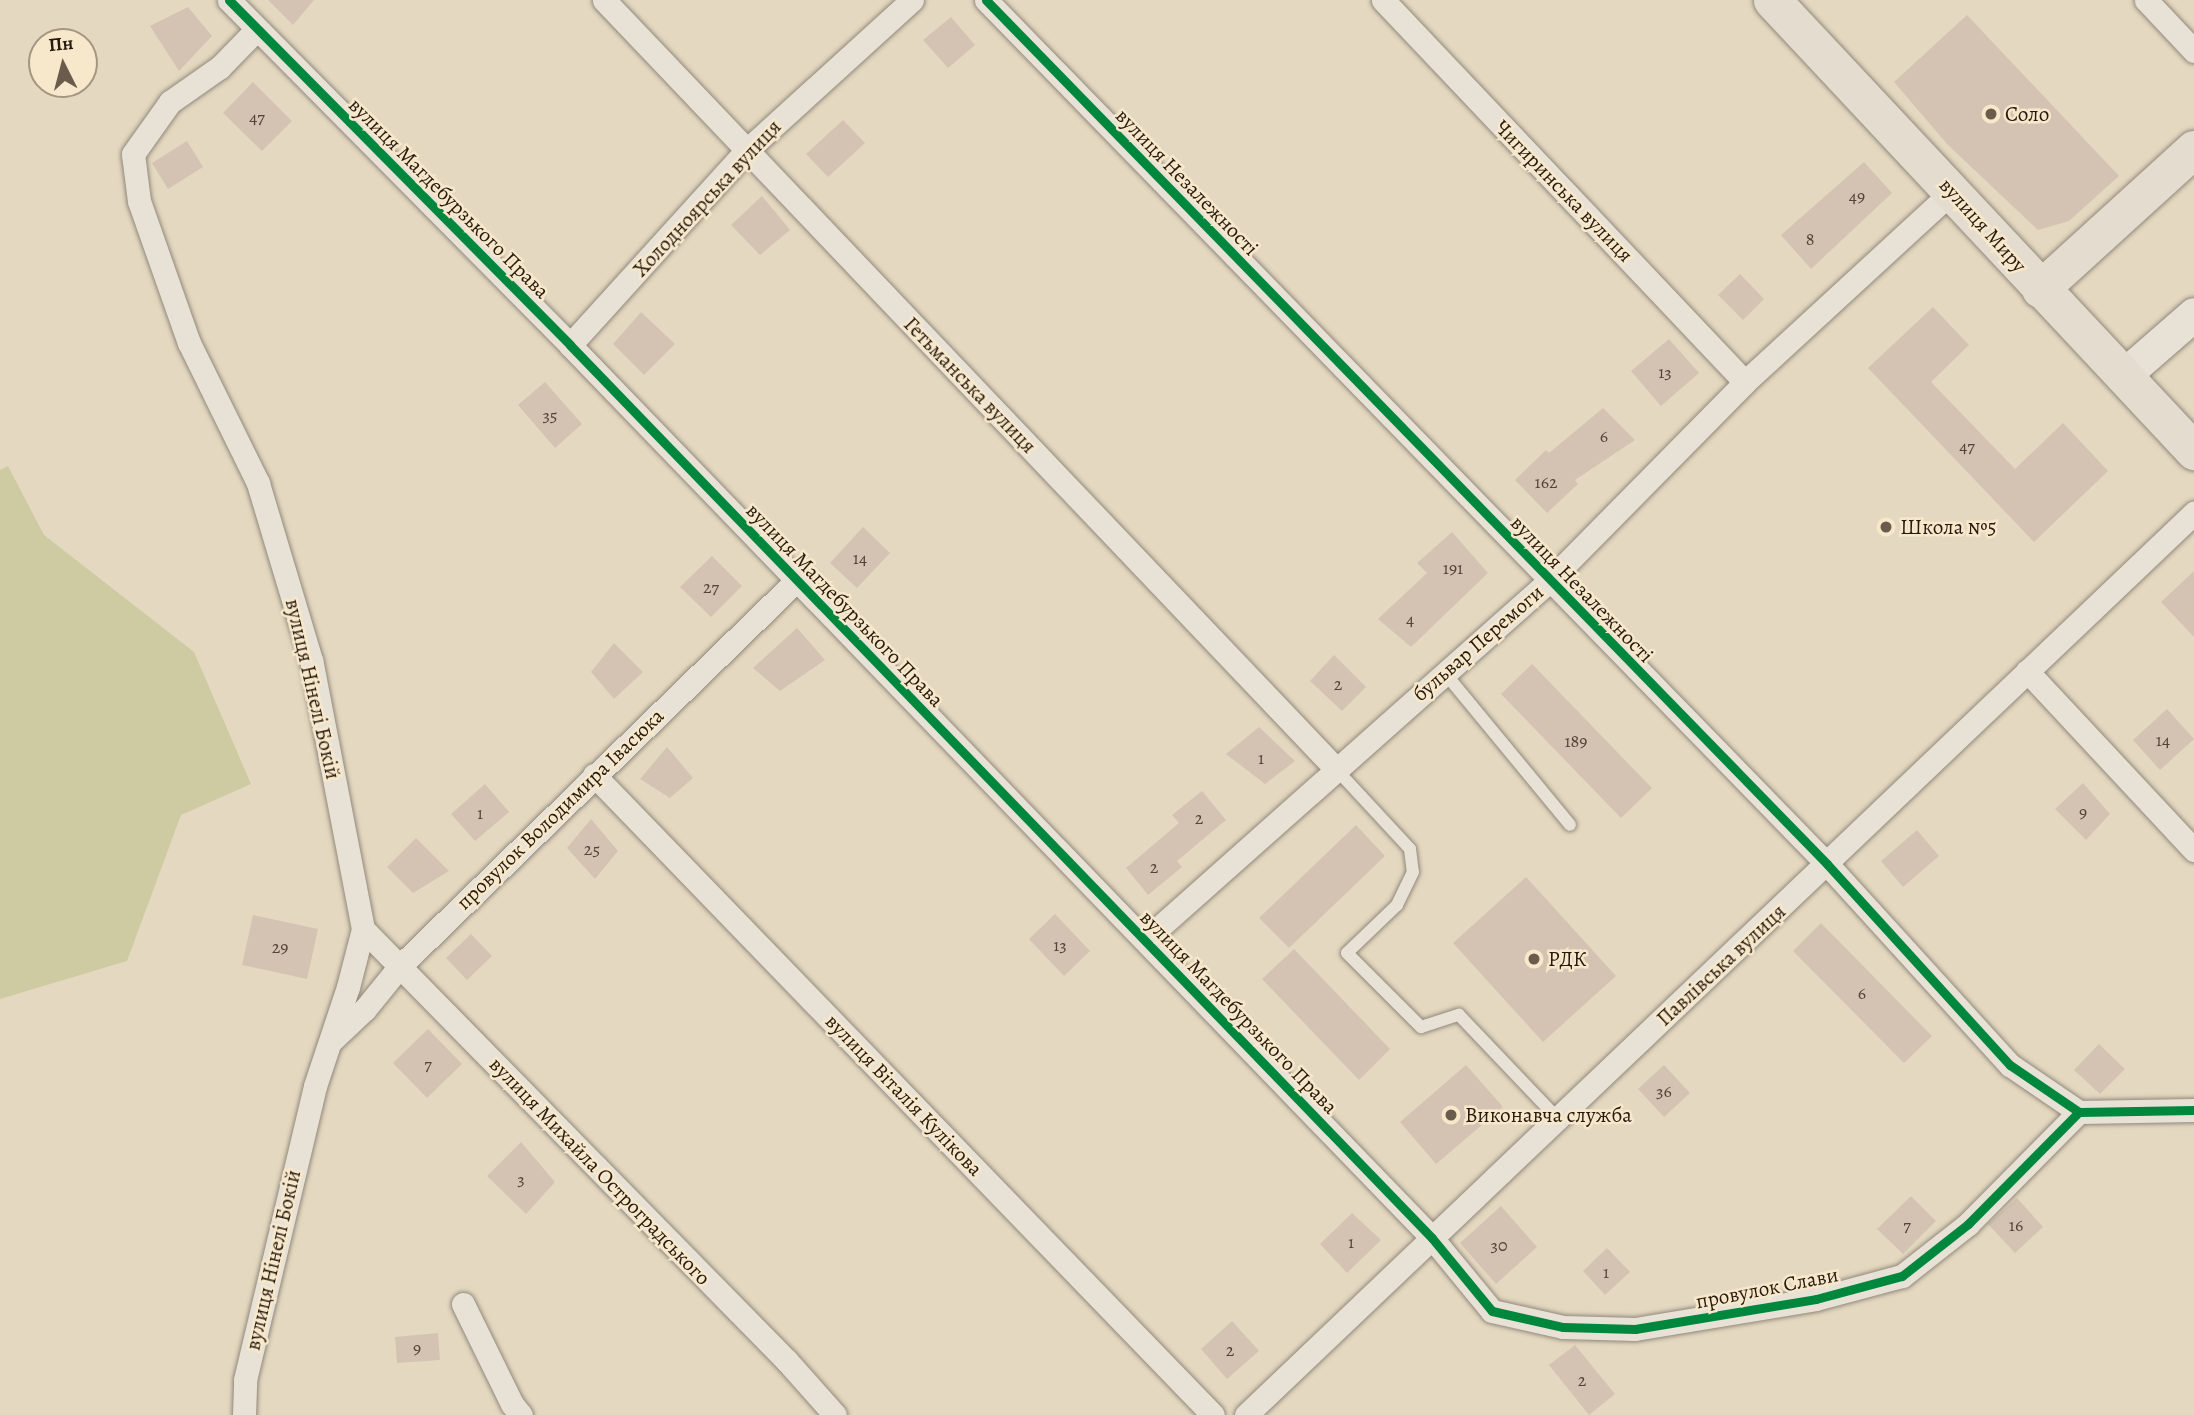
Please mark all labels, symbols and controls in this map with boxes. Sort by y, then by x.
north arrow [28,28,98,98]
text: Пн [47,30,75,58]
street label: вулиця Магдебурзького Права [343,92,555,304]
place label: Соло [2005,101,2049,127]
street label: вулиця Незалежності [1110,103,1264,261]
house number: 47 [249,106,265,128]
marker: Соло [1983,106,1999,122]
street label: Холодноярська вулиця [628,114,786,282]
street label: Чигиринська вулиця [1490,115,1638,267]
street label: вулиця Миру [1934,173,2032,277]
house number: 49 [1849,185,1865,207]
house number: 8 [1806,228,1814,250]
street label: Гетьманська вулиця [899,312,1041,458]
house number: 13 [1658,361,1672,383]
house number: 35 [542,404,558,426]
house number: 6 [1600,425,1608,447]
house number: 47 [1959,435,1975,457]
house number: 162 [1534,471,1558,493]
street label: вулиця Магдебурзького Права [741,498,949,712]
street label: вулиця Незалежності [1505,510,1659,668]
place label: Школа №5 [1900,514,1997,540]
marker: Школа №5 [1878,519,1894,535]
house number: 14 [853,547,867,569]
house number: 191 [1443,557,1463,579]
house number: 27 [703,576,719,598]
street label: бульвар Перемоги [1407,579,1549,707]
street label: вулиця Нінелі Бокій [280,596,346,782]
house number: 4 [1406,608,1414,630]
house number: 2 [1334,673,1342,695]
street label: провулок Володимира Івасюка [451,703,669,915]
house number: 14 [2156,729,2170,751]
house number: 189 [1564,730,1588,752]
house number: 1 [1258,747,1264,769]
house number: 9 [2079,801,2087,823]
house number: 1 [477,802,483,824]
house number: 2 [1195,807,1203,829]
house number: 25 [584,838,600,860]
house number: 2 [1150,856,1158,878]
street label: Павлівська вулиця [1651,899,1791,1031]
street label: вулиця Магдебурзького Права [1135,905,1343,1119]
house number: 13 [1053,934,1067,956]
house number: 29 [272,936,288,958]
place label: РДК [1548,946,1586,972]
marker: РДК [1526,951,1542,967]
house number: 6 [1858,982,1866,1004]
street label: вулиця Віталія Кулікова [820,1009,988,1181]
street label: вулиця Михайла Остроградського [484,1052,716,1290]
house number: 7 [424,1053,432,1075]
house number: 36 [1656,1080,1672,1102]
place label: Виконавча служба [1465,1102,1632,1128]
marker: Виконавча служба [1443,1107,1459,1123]
street label: вулиця Нінелі Бокій [240,1167,306,1353]
house number: 3 [517,1168,525,1190]
house number: 7 [1903,1214,1911,1236]
house number: 16 [2009,1214,2023,1236]
house number: 1 [1348,1231,1354,1253]
house number: 30 [1490,1234,1508,1256]
house number: 1 [1603,1261,1609,1283]
street label: провулок Слави [1694,1262,1840,1314]
house number: 9 [413,1337,421,1359]
house number: 2 [1226,1339,1234,1361]
house number: 2 [1578,1369,1586,1391]

